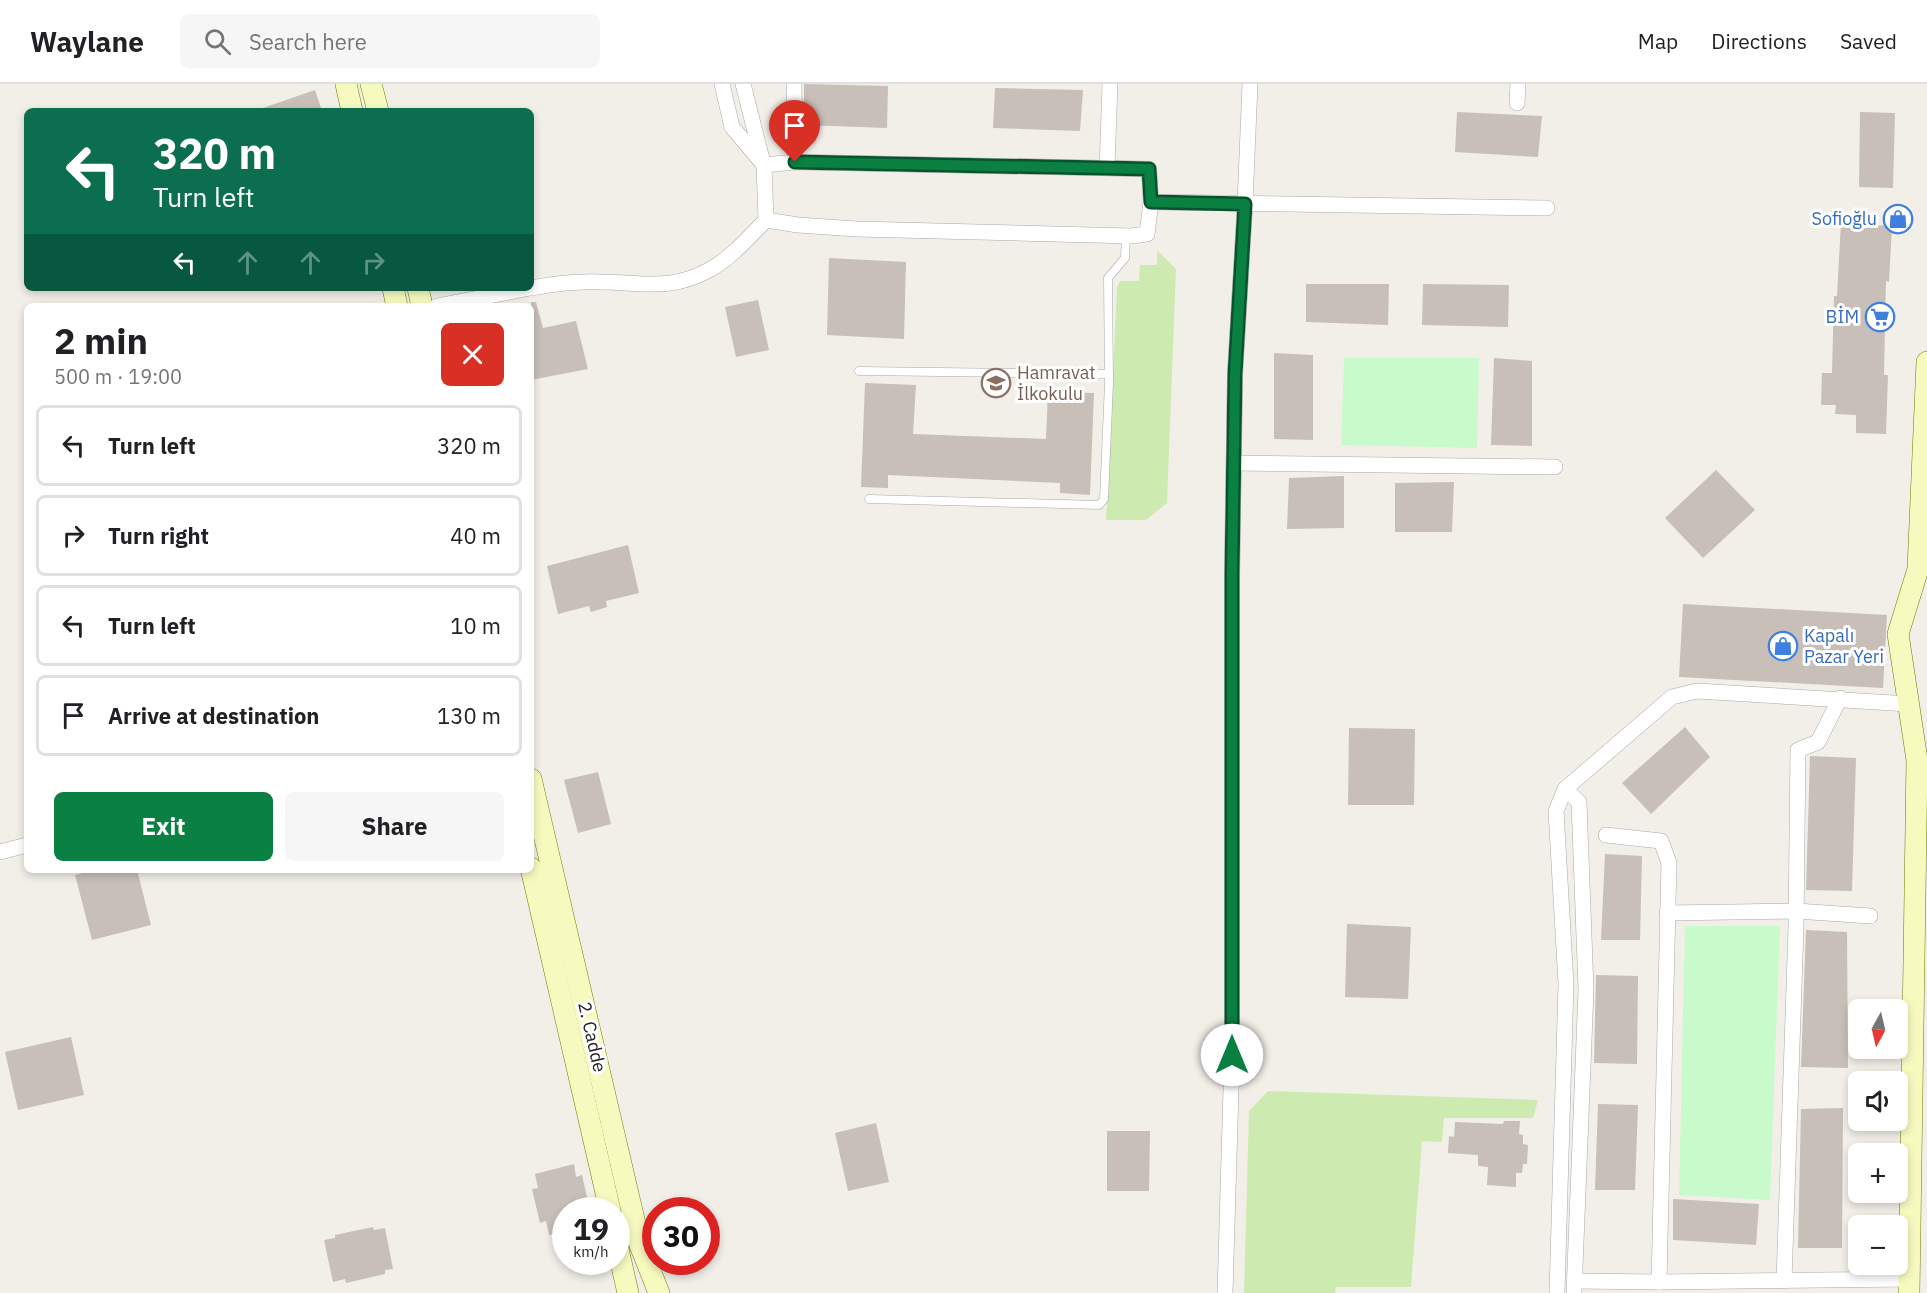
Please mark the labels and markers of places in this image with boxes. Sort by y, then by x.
pin [769,100,820,162]
shop icon: Sofioğlu [1882,203,1914,235]
place label: Sofioğlu [1812,207,1877,230]
supermarket icon: BİM [1864,301,1896,333]
place label: BİM [1825,305,1859,328]
place label: Hamravat İlkokulu [1017,361,1096,405]
school or university icon: Hamravat İlkokulu [980,367,1012,399]
place label: Kapalı Pazar Yeri [1804,624,1884,668]
shop icon: Kapalı Pazar Yeri [1767,630,1799,662]

